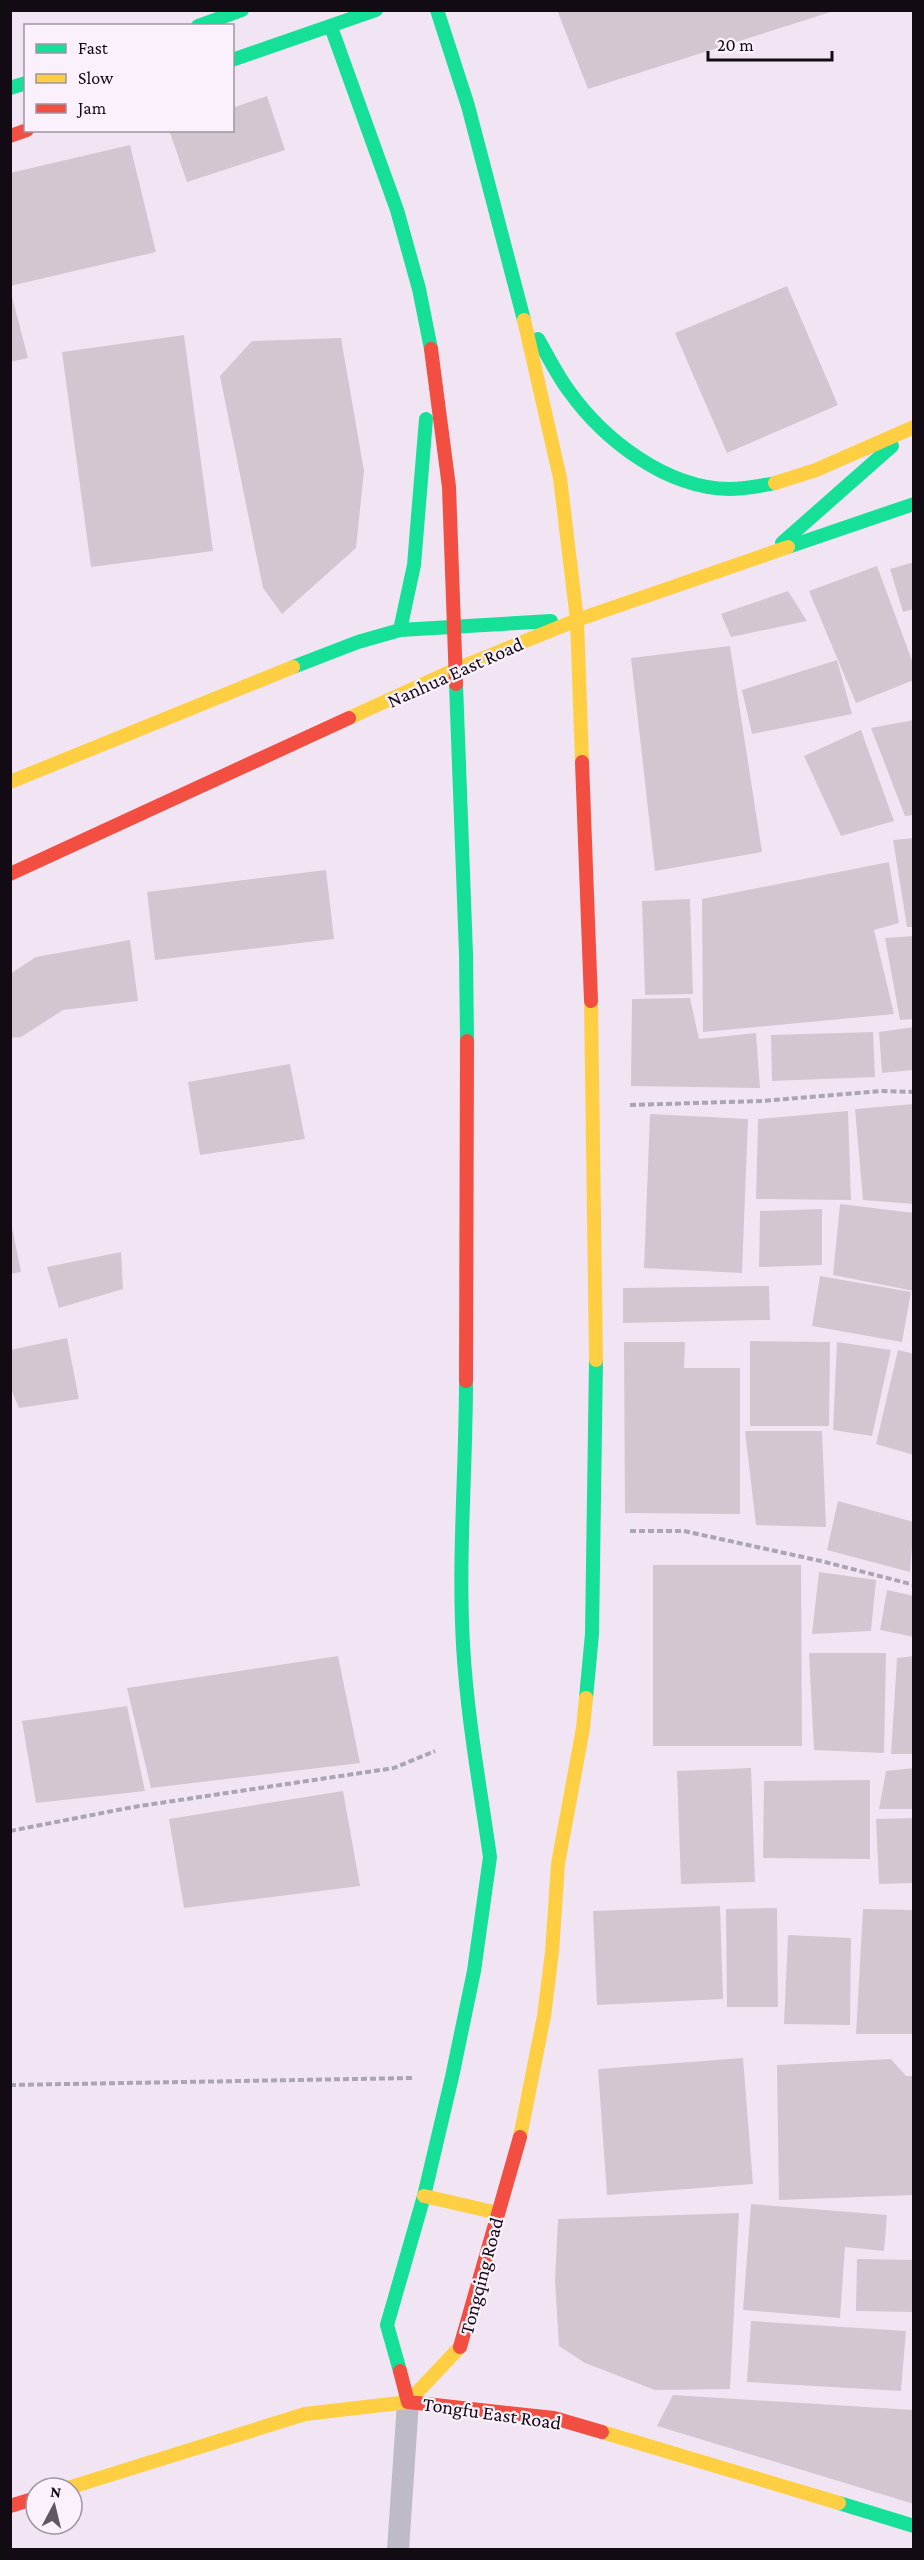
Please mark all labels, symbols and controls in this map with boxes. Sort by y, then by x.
legend [24,24,234,132]
scale bar [708,24,832,62]
text: 20 m [717,35,754,55]
text: Fast [78,38,109,58]
text: Slow [78,68,114,88]
text: Jam [76,98,107,118]
street label: Nanhua East Road [384,632,527,712]
street label: Tongqing Road [455,2214,508,2337]
street label: Tongfu East Road [421,2392,563,2435]
north arrow [24,2476,84,2536]
text: N [49,2483,62,2501]

